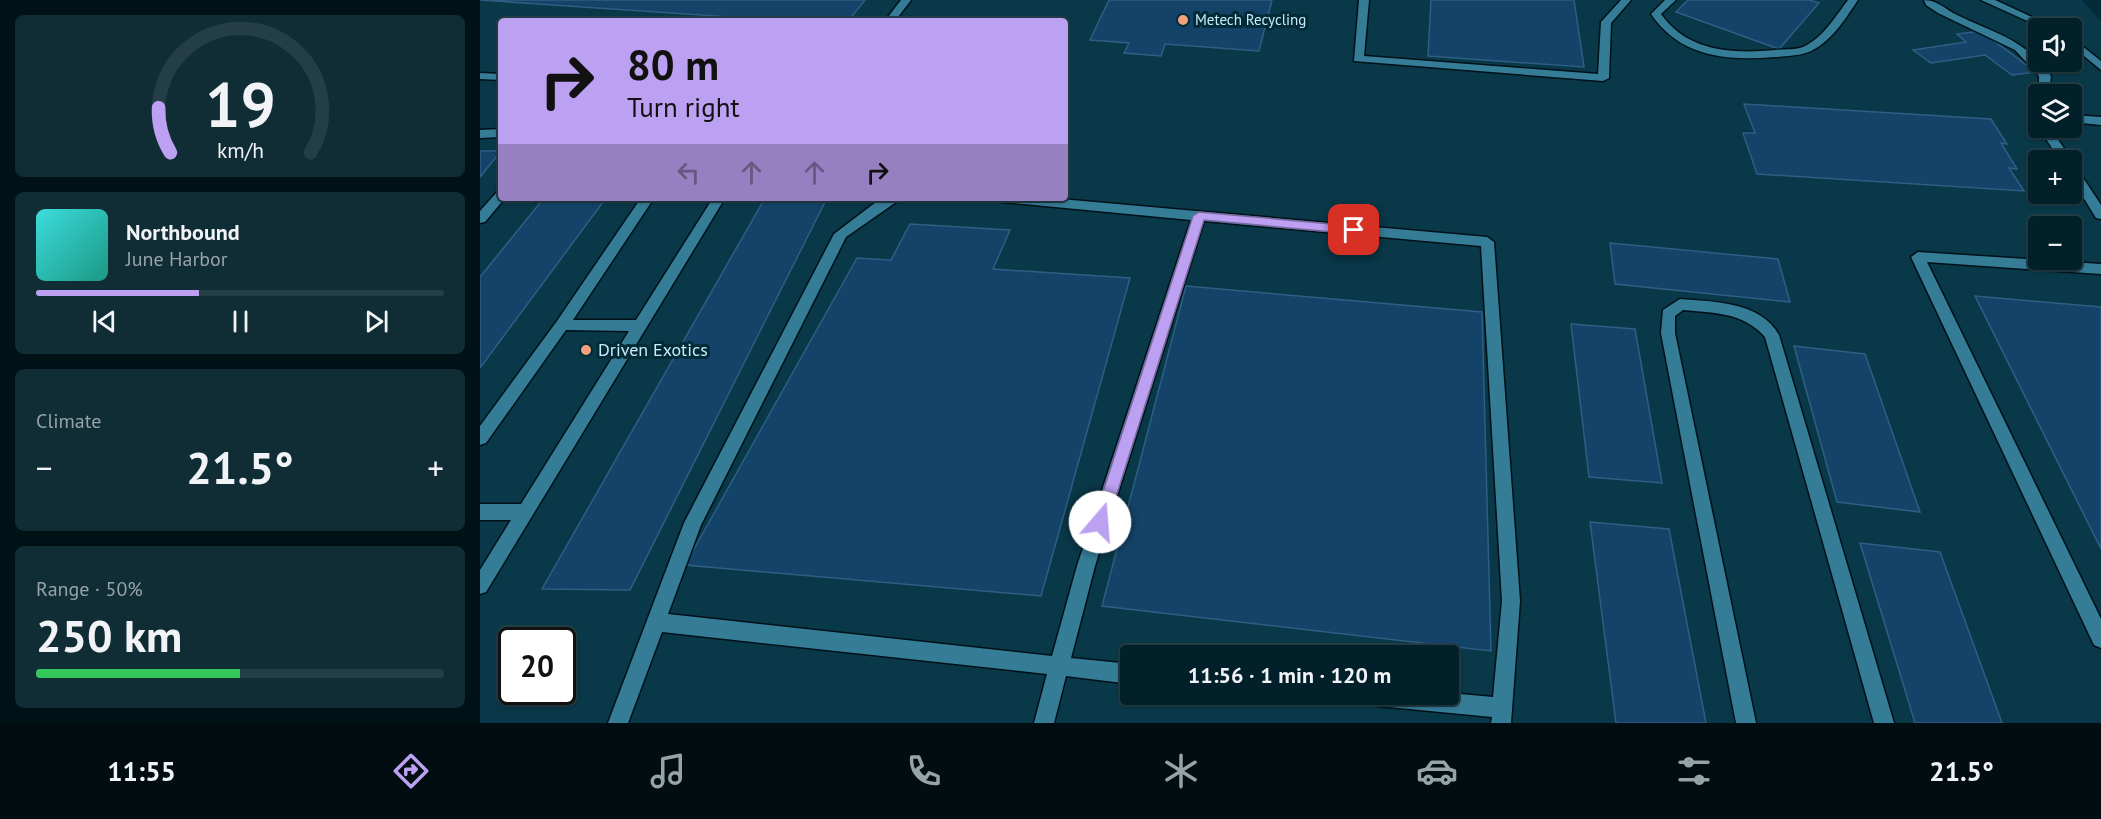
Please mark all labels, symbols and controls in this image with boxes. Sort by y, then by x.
place label: Metech Recycling [1195,10,1306,29]
marker: Metech Recycling [1176,13,1190,27]
map controls [2028,18,2082,270]
button: sound [2028,18,2082,72]
text: 80 m [627,37,719,92]
icon: right [528,42,606,120]
text: 19 [205,63,275,144]
button: layers [2028,84,2082,138]
text: Turn right [627,90,740,124]
text: km/h [216,136,263,164]
button: + [2028,150,2082,204]
icon: left [672,156,705,189]
icon: ahead [735,156,768,189]
icon: ahead [798,156,831,189]
icon: right [861,156,894,189]
pin [1328,204,1379,255]
icon: arrive [1337,213,1370,246]
button: − [2028,216,2082,270]
text: Northbound [126,218,240,246]
text: June Harbor [126,246,228,272]
icon: previous [88,305,121,338]
icon: pause [224,305,257,338]
icon: next [360,305,393,338]
place label: Driven Exotics [598,338,708,361]
marker: Driven Exotics [579,343,593,357]
text: Climate [36,408,102,434]
text: 21.5° [186,438,294,496]
text: − [36,446,53,489]
text: + [427,446,444,489]
position arrow [1068,490,1132,554]
text: Range · 50% [36,576,143,602]
text: 250 km [36,606,182,664]
speed limit sign: 20 [498,627,576,705]
text: 11:56 · 1 min · 120 m [1188,661,1391,689]
icon: directions [390,750,432,792]
icon: music [647,750,689,792]
icon: phone [903,750,945,792]
icon: climate [1160,750,1202,792]
icon: car [1416,750,1458,792]
icon: filters [1673,750,1715,792]
text: 11:55 [107,754,176,788]
text: 21.5° [1929,754,1994,788]

